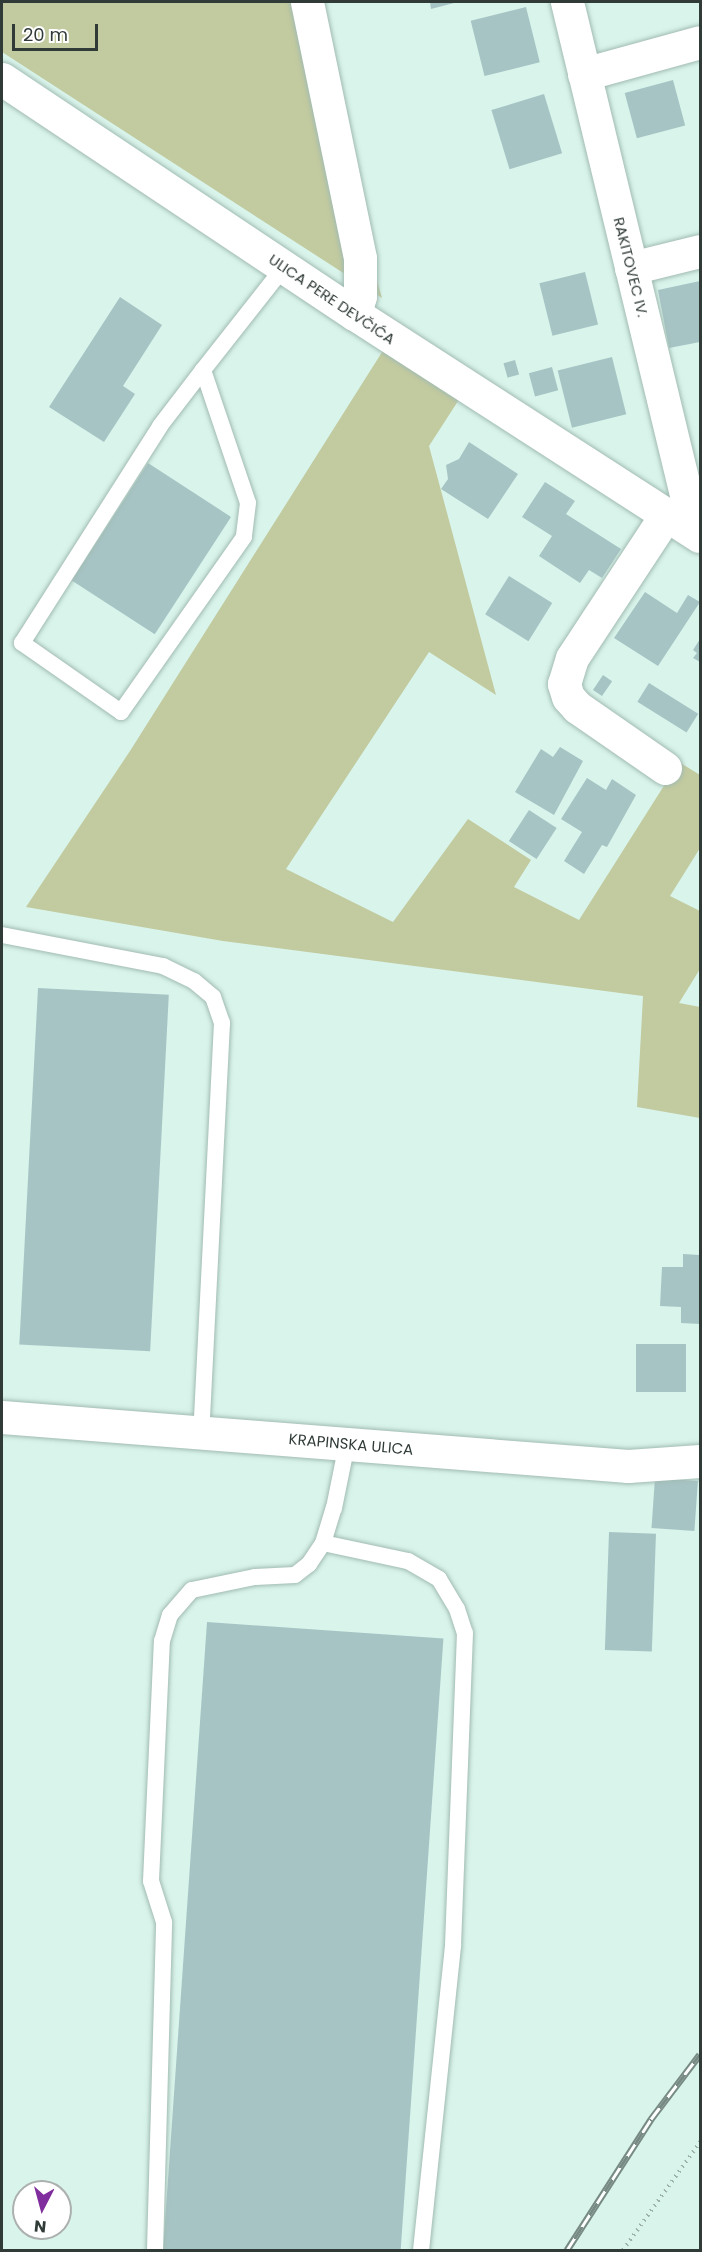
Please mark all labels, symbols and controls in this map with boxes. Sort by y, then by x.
scale bar [15,12,100,50]
text: 20 m [23,22,68,47]
street label: RAKITOVEC IV. [610,215,652,319]
street label: ULICA PERE DEVČIĆA [265,250,399,348]
street label: KRAPINSKA ULICA [288,1430,414,1458]
north arrow [12,2180,72,2240]
text: N [33,2214,47,2238]

